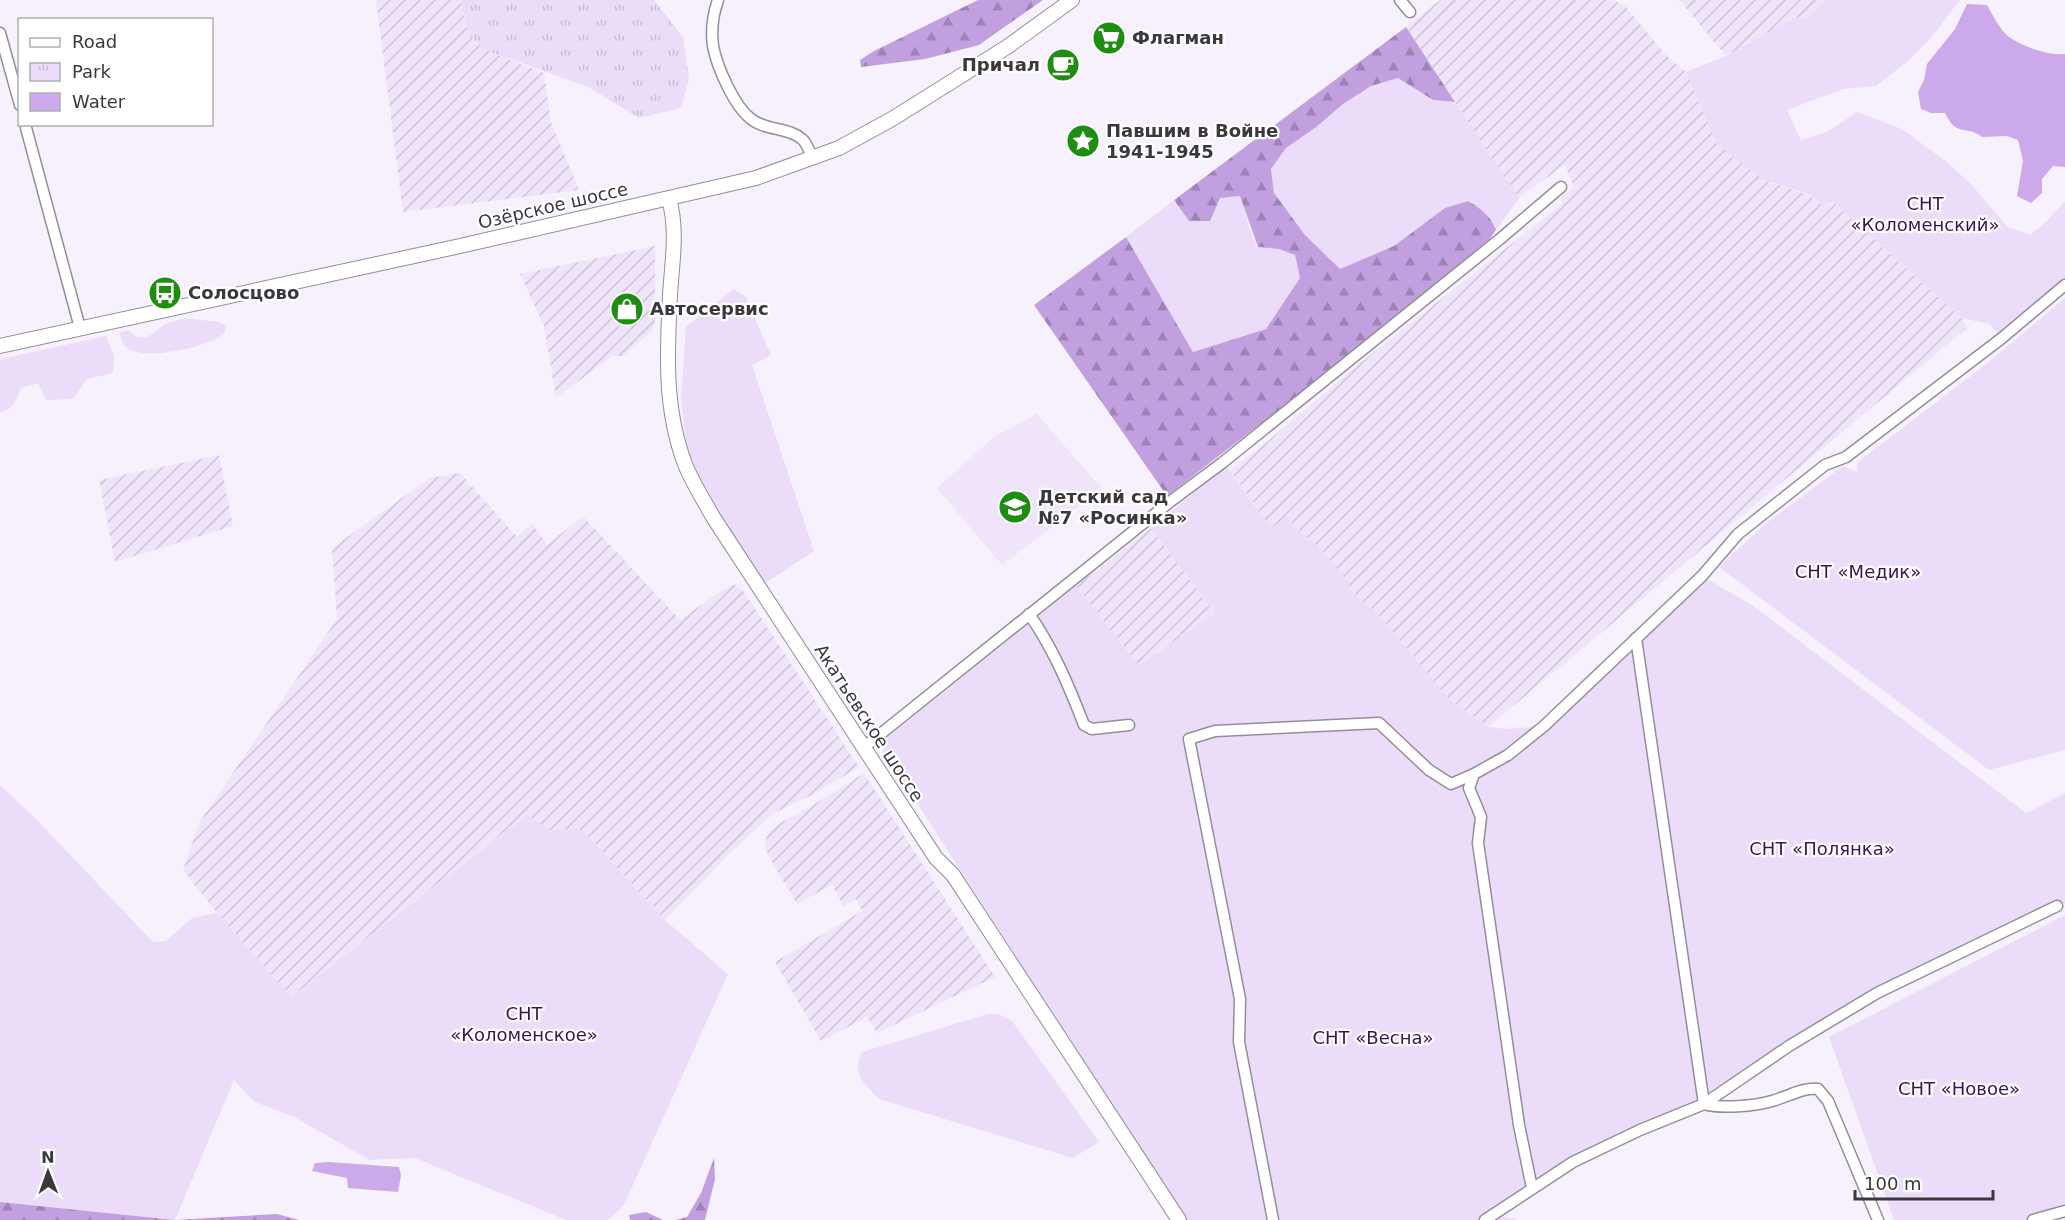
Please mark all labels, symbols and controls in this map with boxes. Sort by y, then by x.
legend [18,18,213,126]
supermarket icon: Флагман [1091,20,1127,56]
place label: Флагман [1132,27,1224,48]
text: Road [72,31,117,52]
cafe icon: Причал [1045,47,1081,83]
place label: Причал [962,54,1040,75]
text: Park [72,61,111,82]
text: Water [72,91,126,112]
place label: Павшим в Войне 1941-1945 [1106,120,1278,162]
place icon: Павшим в Войне 1941-1945 [1065,123,1101,159]
street label: Озёрское шоссе [476,178,630,233]
park label: СНТ «Коломенский» [1851,193,1999,235]
bus stop icon: Солосцово [147,275,183,311]
place label: Солосцово [188,282,299,303]
shop icon: Автосервис [609,291,645,327]
place label: Автосервис [650,298,769,319]
place label: Детский сад №7 «Росинка» [1038,486,1187,528]
school or university icon: Детский сад №7 «Росинка» [997,489,1033,525]
park label: СНТ «Медик» [1795,561,1921,582]
street label: Акатьевское шоссе [811,640,928,806]
park label: СНТ «Полянка» [1749,838,1895,859]
park label: СНТ «Коломенское» [450,1003,598,1045]
park label: СНТ «Весна» [1313,1027,1433,1048]
park label: СНТ «Новое» [1898,1078,2020,1099]
north arrow [18,1142,78,1202]
text: N [41,1148,55,1167]
scale bar [1855,1163,1993,1201]
text: 100 m [1864,1173,1922,1194]

